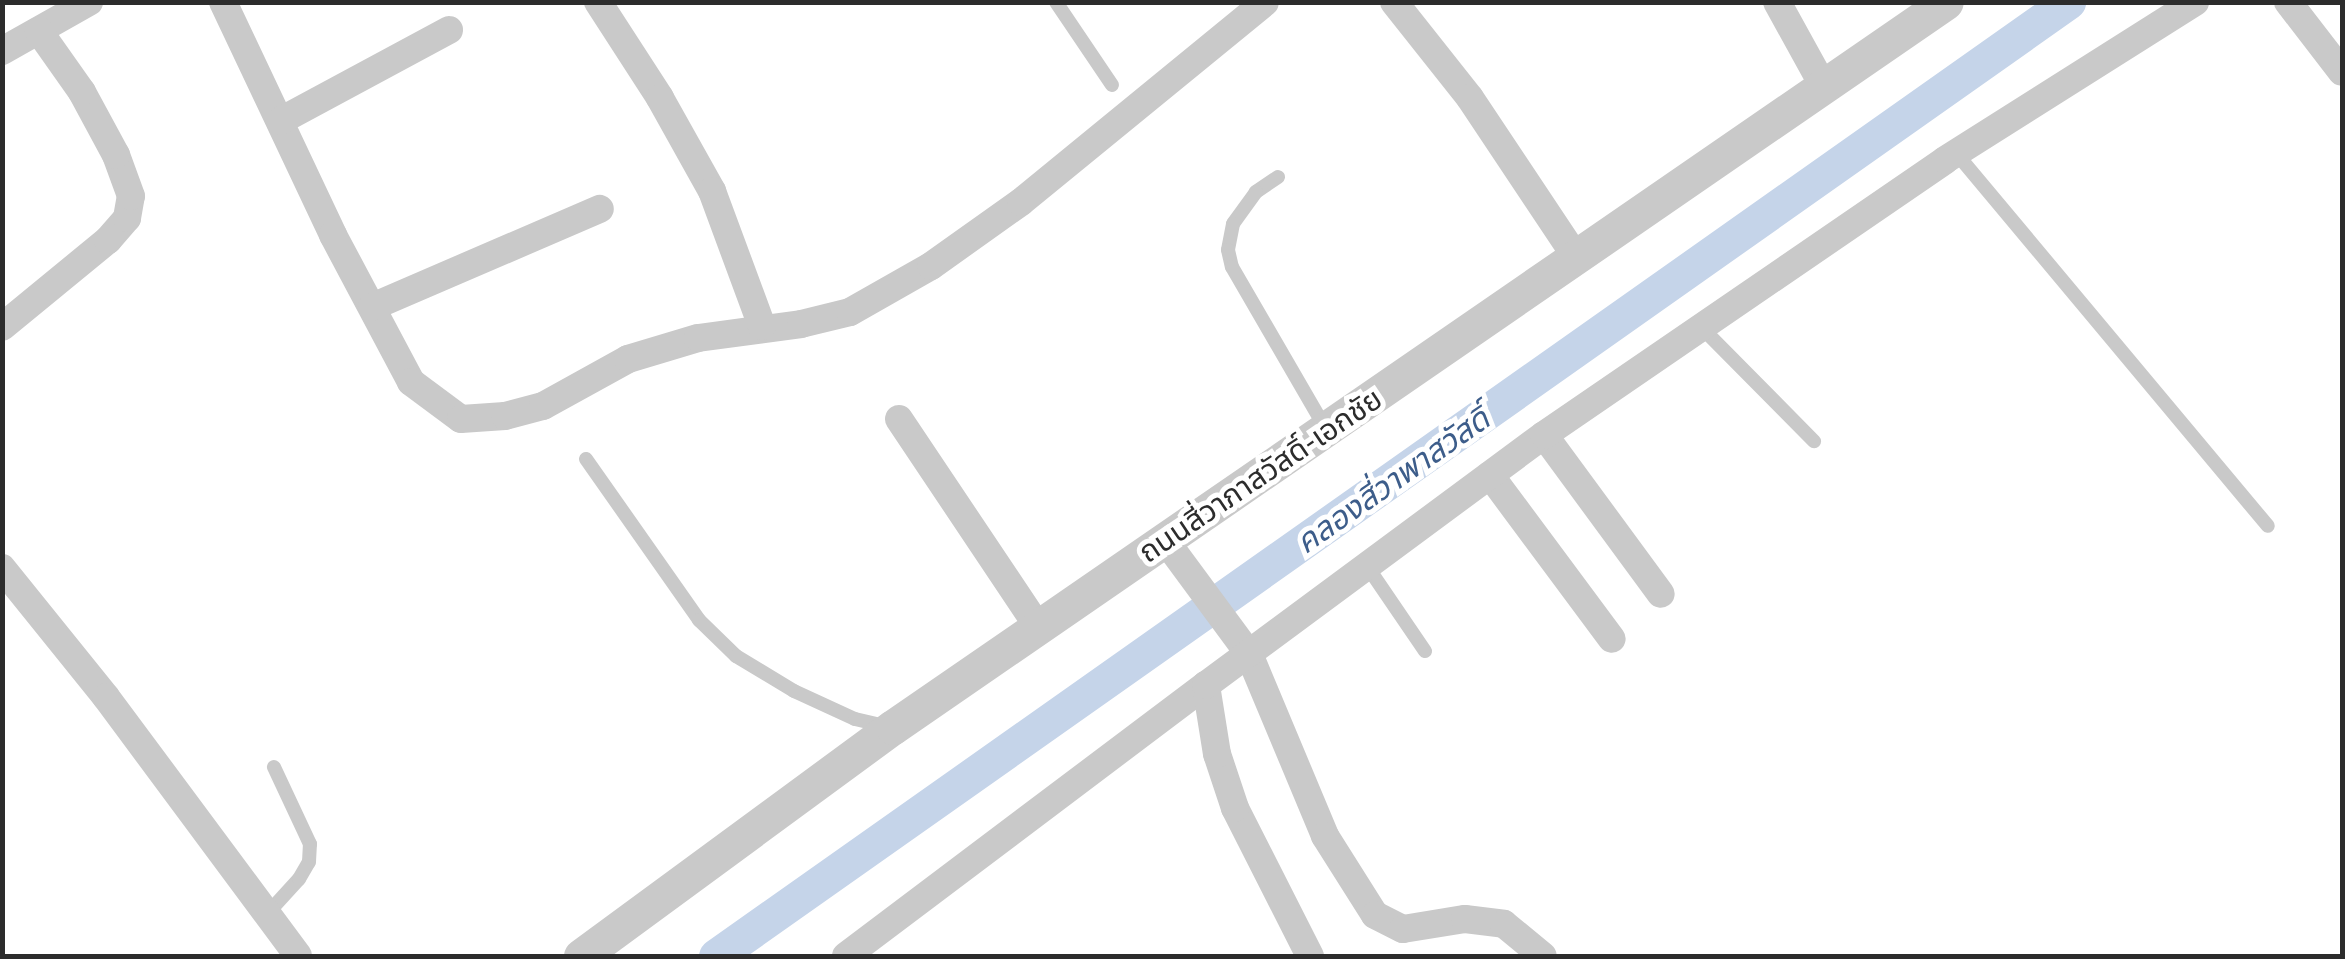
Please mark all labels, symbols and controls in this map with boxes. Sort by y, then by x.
street label: ถนนสี่วาภาสวัสดิ์-เอกชัย [1132,380,1388,570]
water label: คลองสี่วาพาสวัสดิ์ [1288,399,1496,561]

